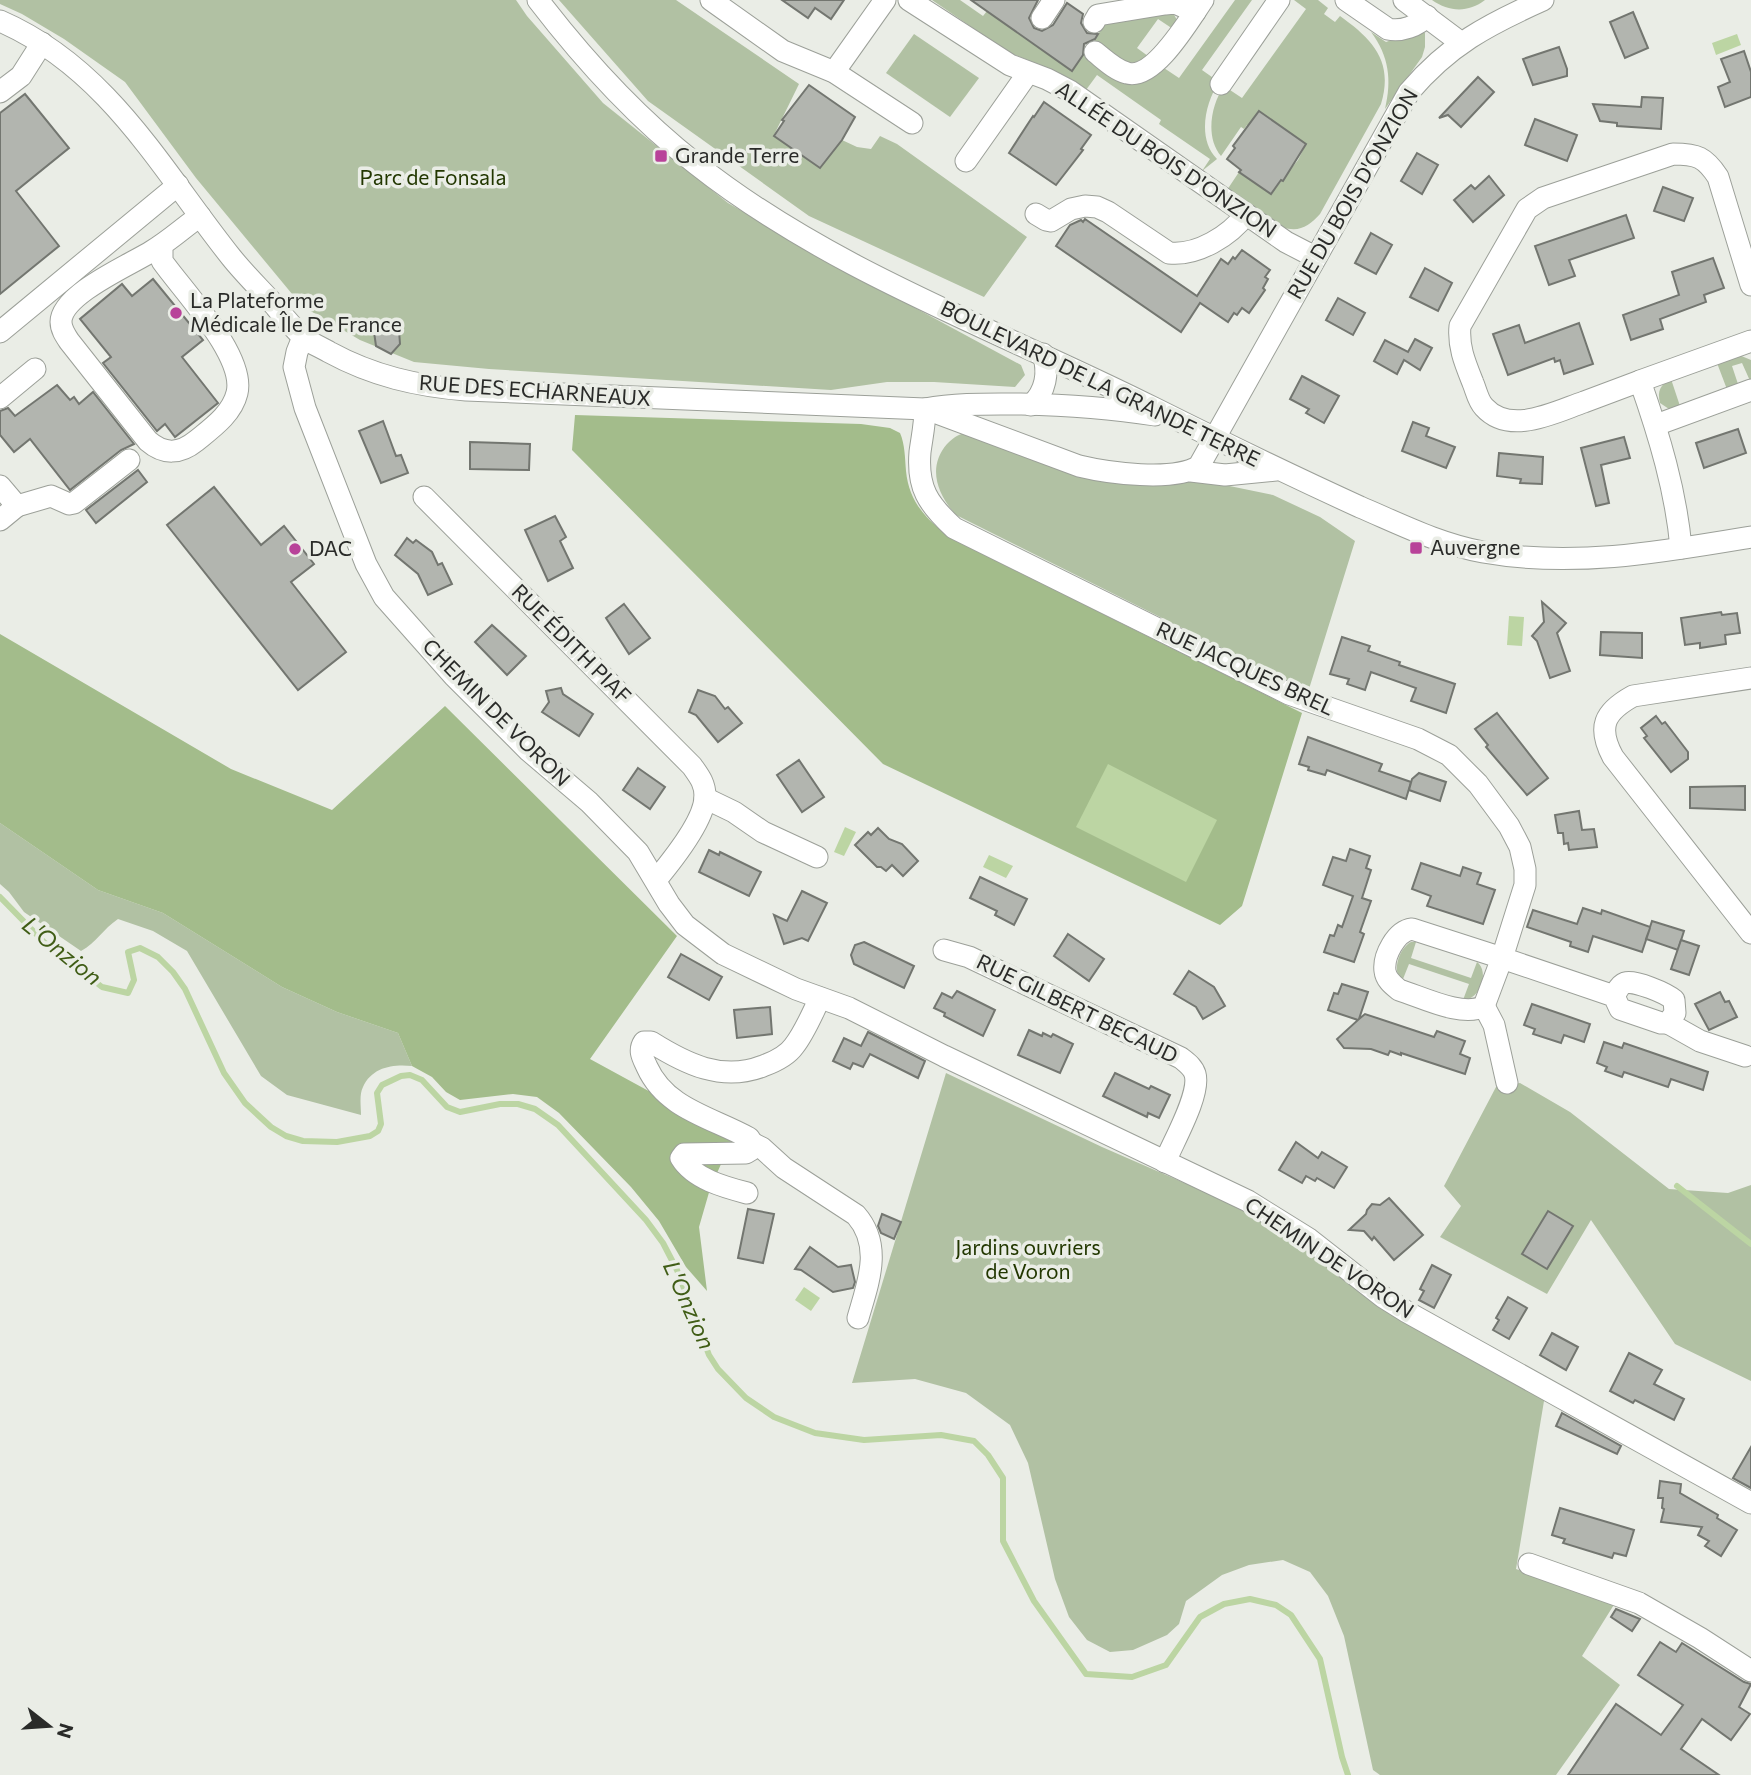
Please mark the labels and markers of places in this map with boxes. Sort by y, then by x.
place label: Grande Terre [675,142,799,167]
marker: Grande Terre [653,148,669,164]
place label: La Plateforme Médicale Île De France [190,287,402,336]
marker: La Plateforme Médicale Île De France [168,305,184,321]
place label: Auvergne [1430,534,1520,559]
place label: DAC [309,535,352,560]
marker: Auvergne [1408,540,1424,556]
marker: DAC [287,541,303,557]

